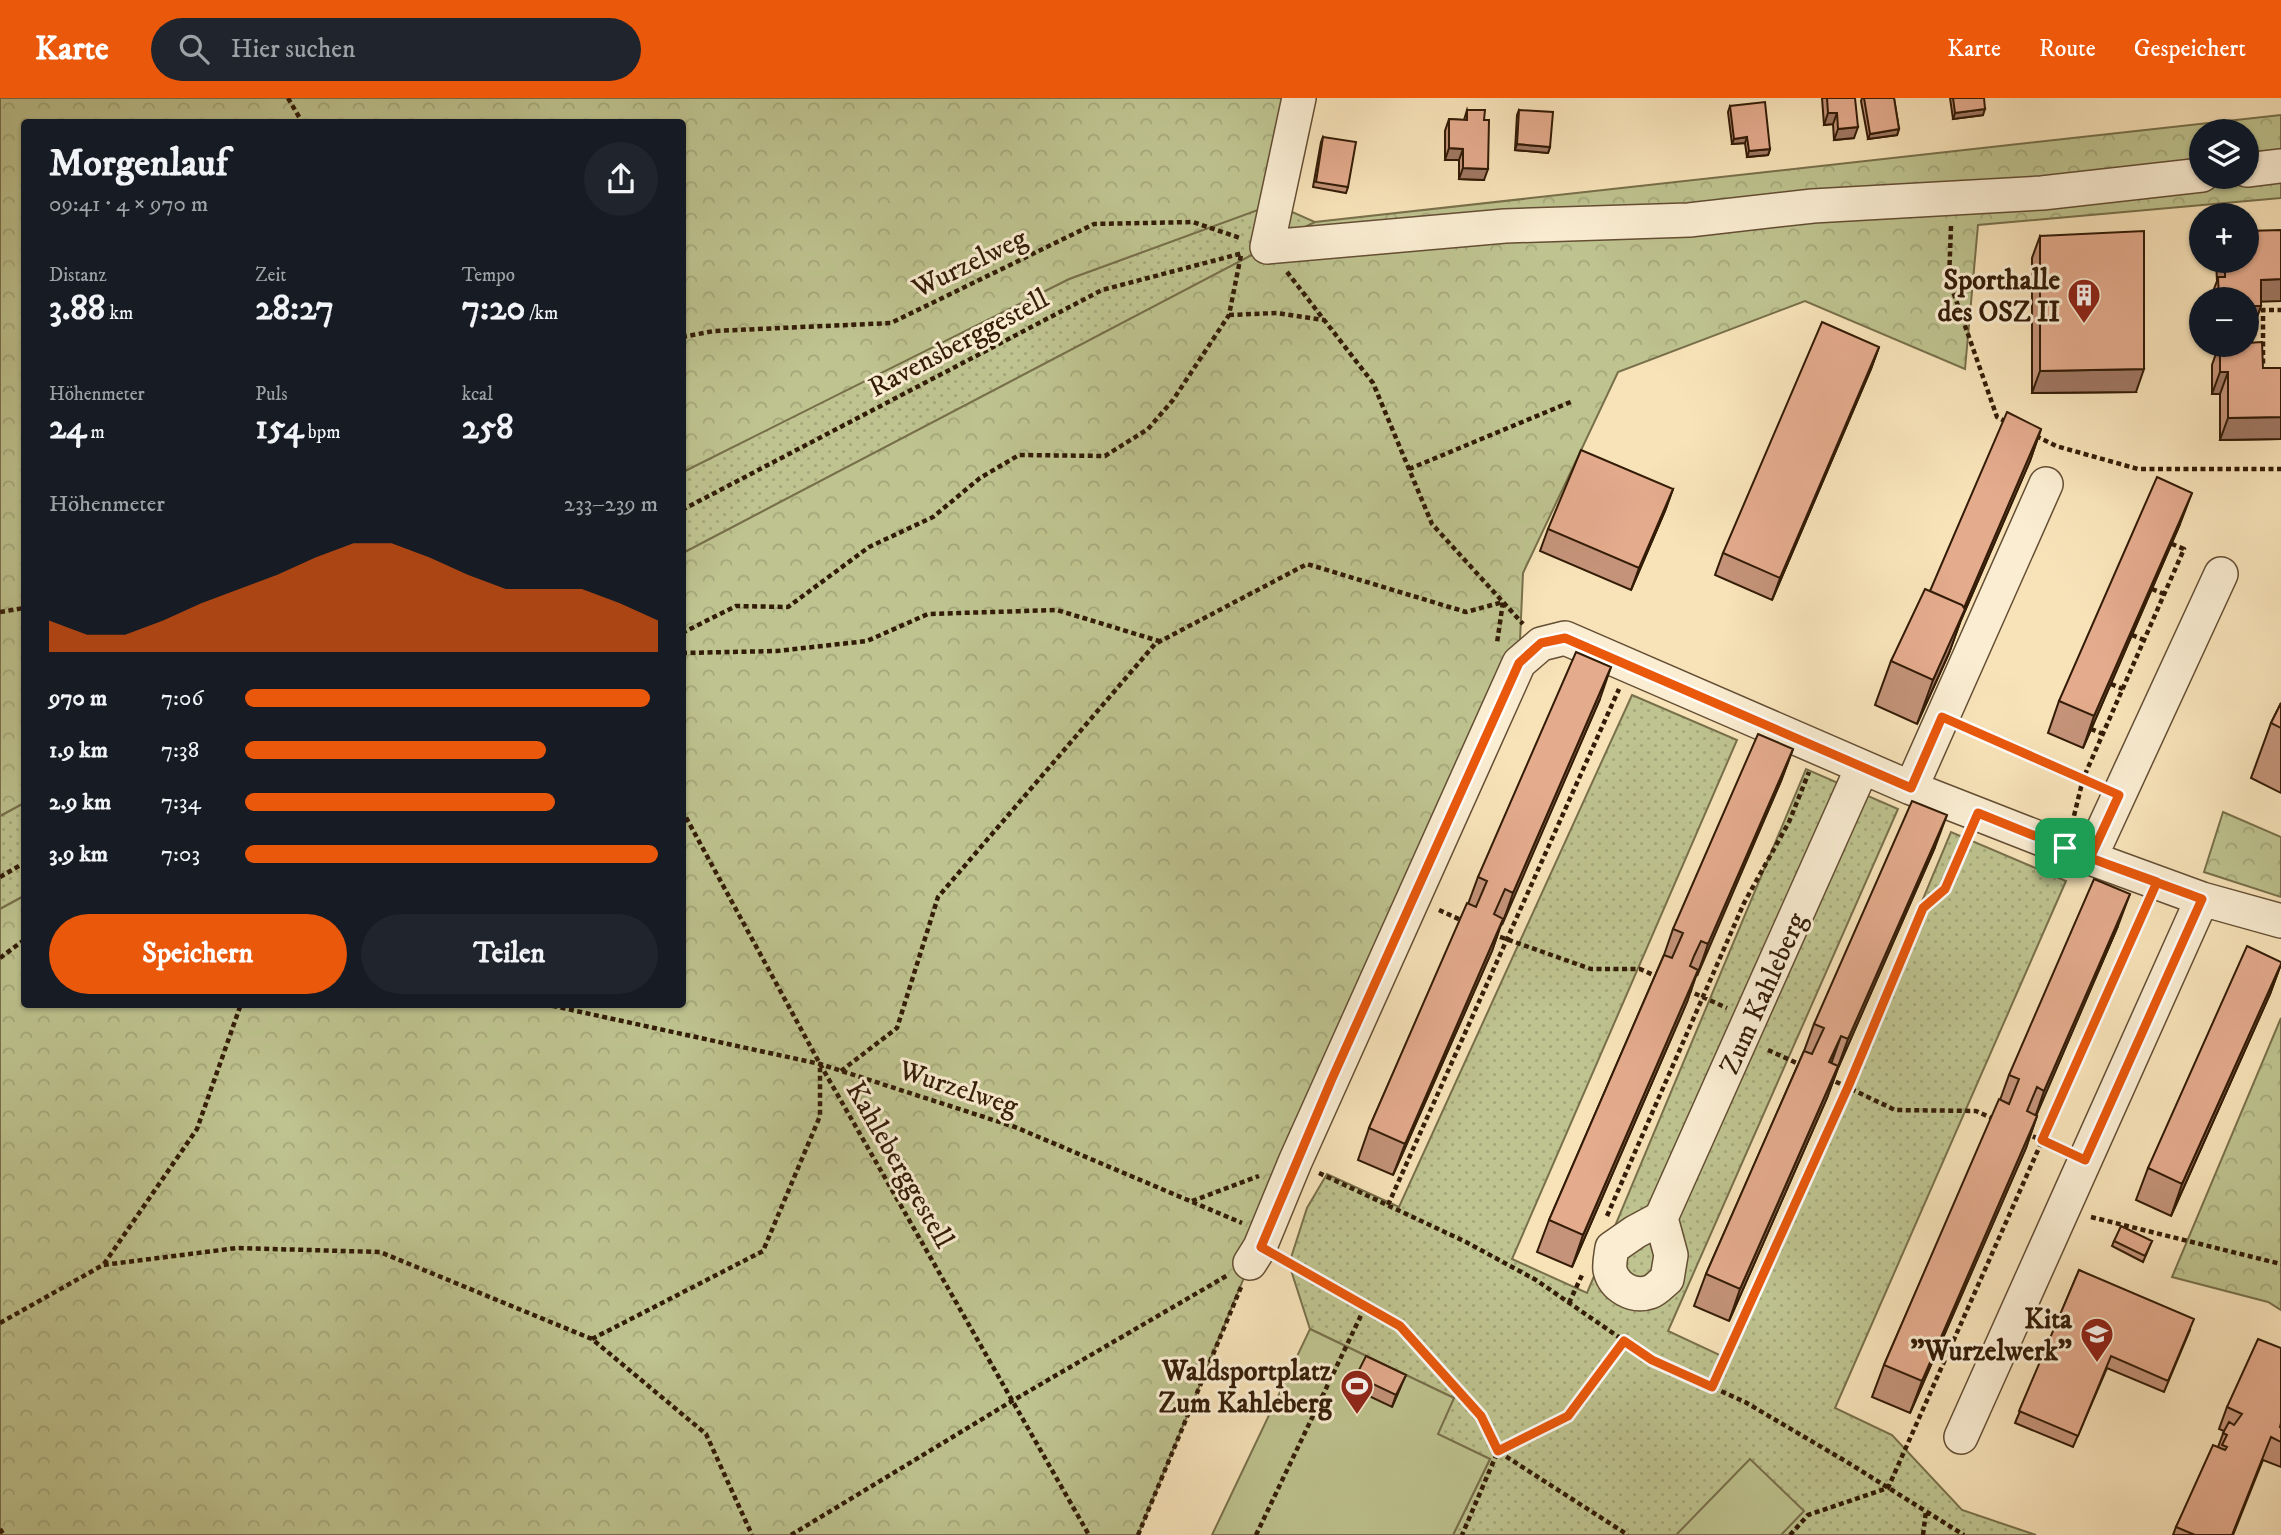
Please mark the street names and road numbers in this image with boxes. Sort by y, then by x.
street label: Wurzelweg [906,220,1033,307]
street label: Ravensberggestell [863,281,1055,405]
street label: Zum Kahleberg [1712,907,1815,1080]
street label: Wurzelweg [894,1052,1023,1124]
street label: Kahleberggestell [838,1075,962,1255]

